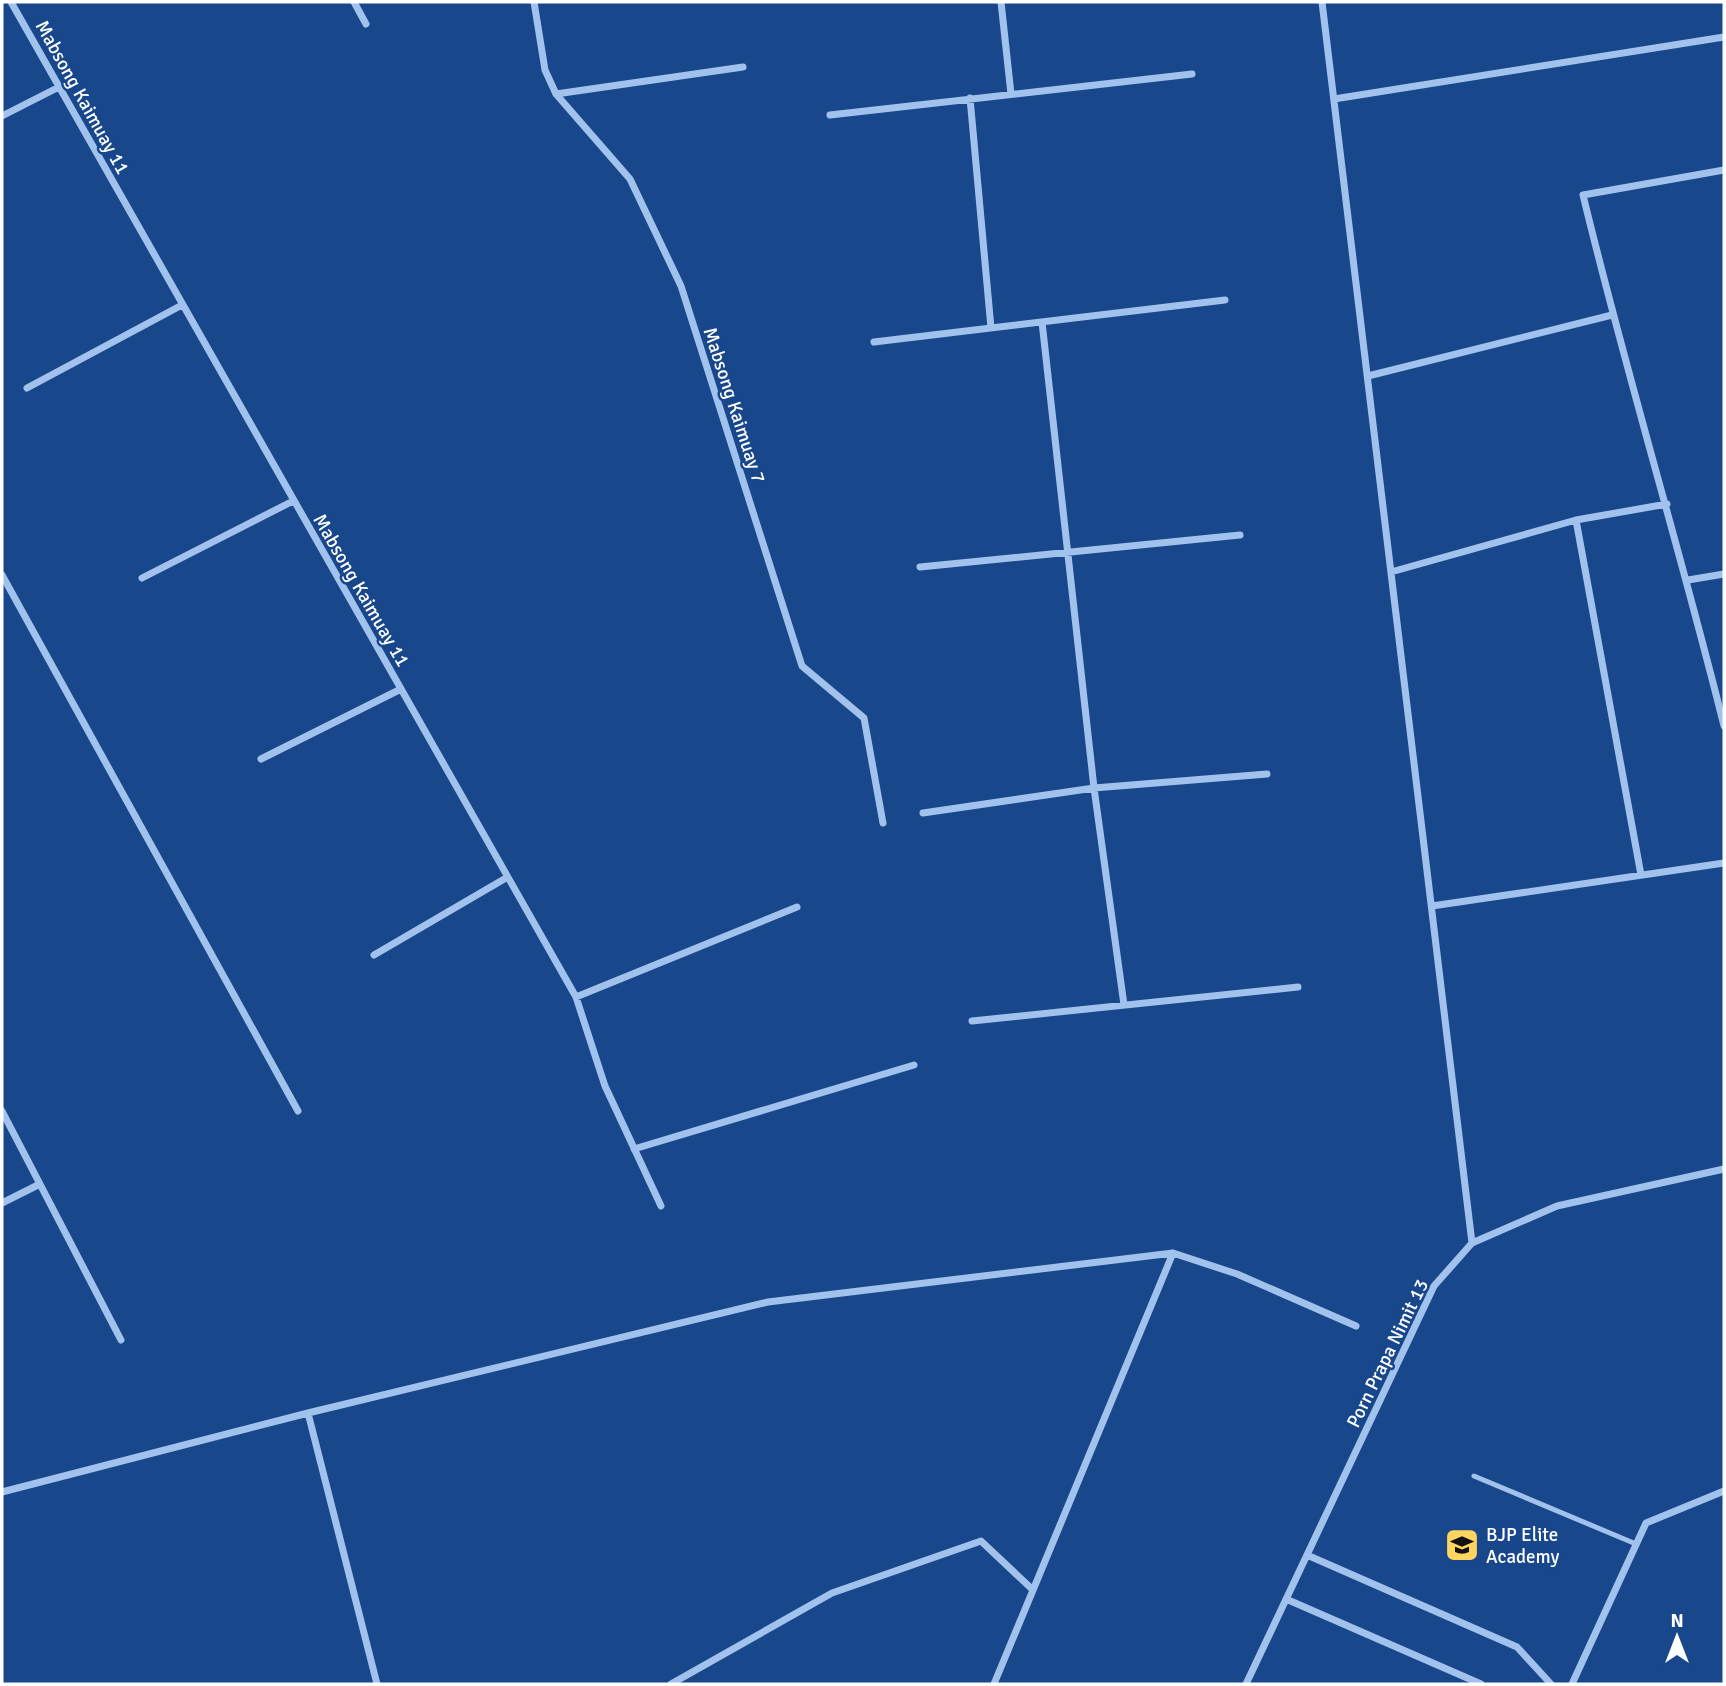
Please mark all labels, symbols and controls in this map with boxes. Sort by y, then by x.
street label: Mabsong Kaimuay 11 [30,16,134,179]
street label: Mabsong Kaimuay 7 [698,324,771,486]
street label: Mabsong Kaimuay 11 [308,510,415,671]
street label: Porn Prapa Nimit 13 [1342,1275,1434,1432]
place label: BJP Elite Academy [1486,1523,1559,1569]
school or university icon: BJP Elite Academy [1443,1526,1481,1564]
north arrow [1642,1602,1712,1672]
text: N [1670,1609,1684,1633]

